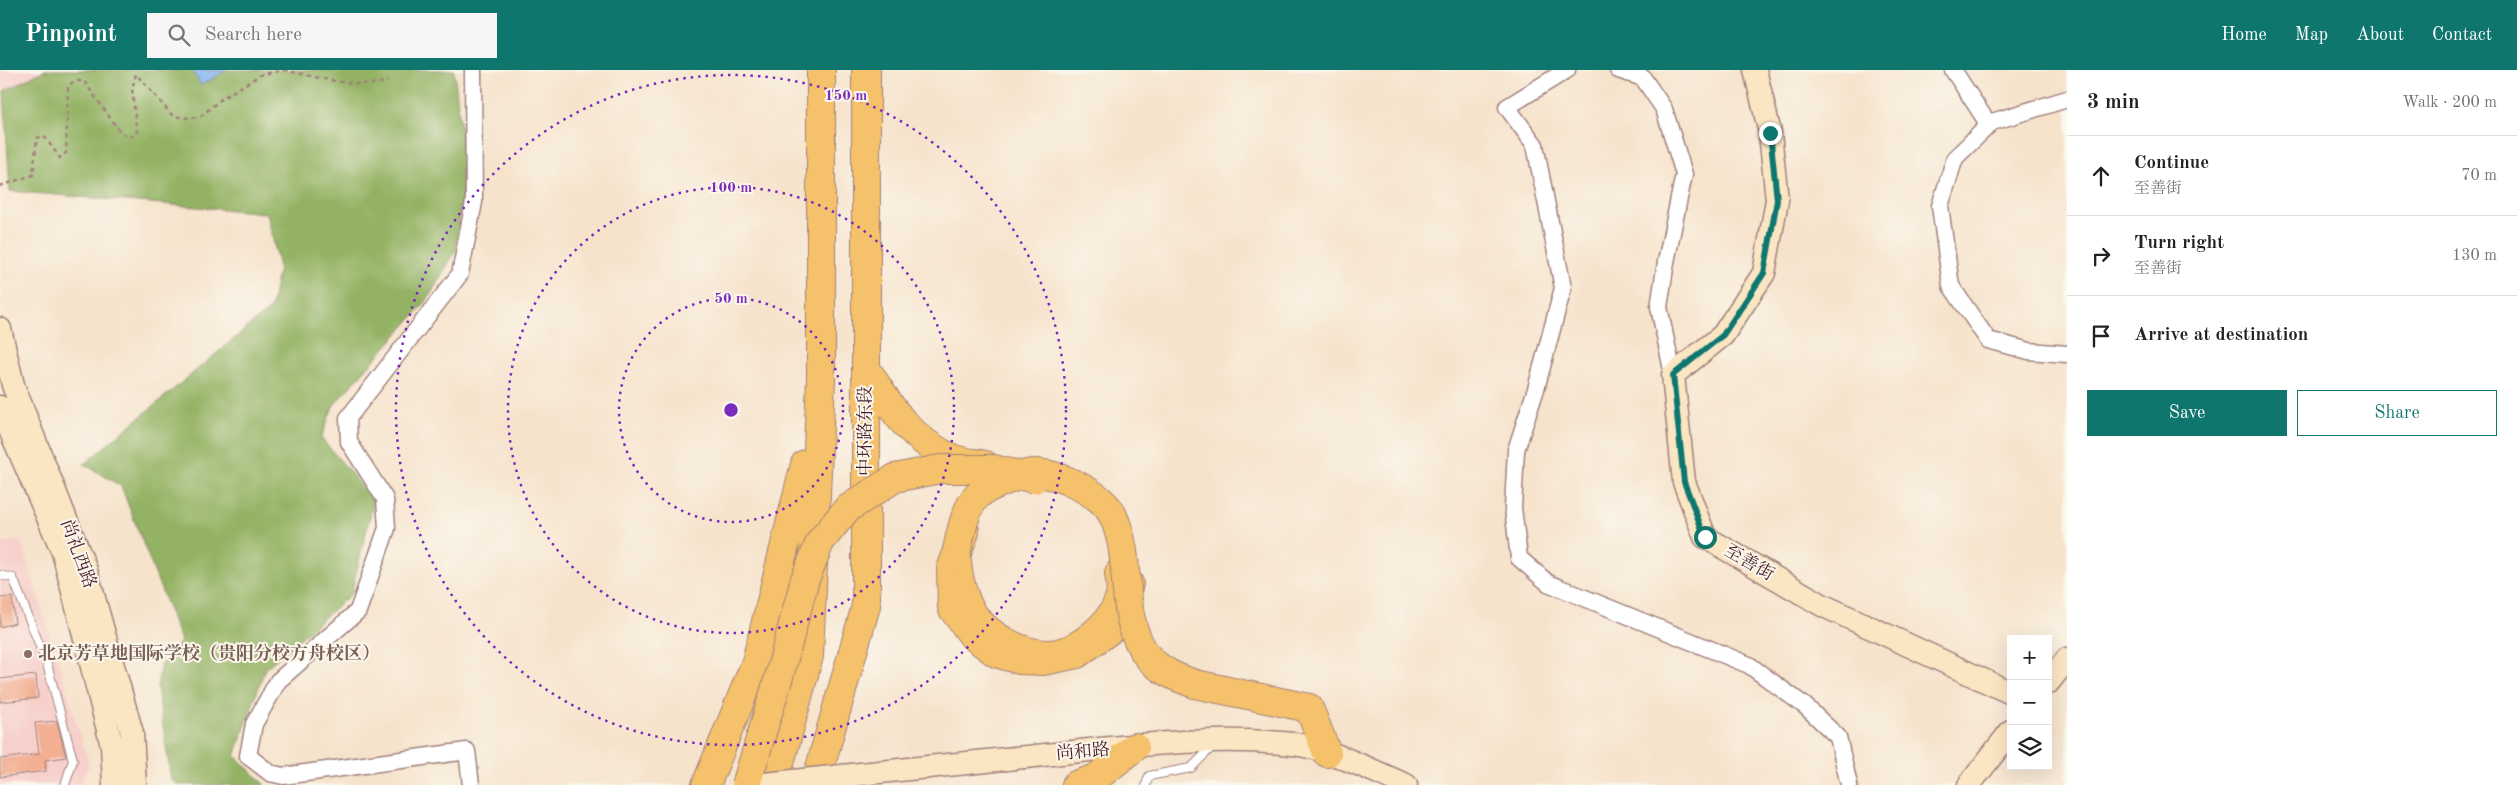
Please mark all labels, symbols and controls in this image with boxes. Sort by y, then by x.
search box [147,13,497,58]
icon: search [165,21,193,49]
text: Pinpoint [25,23,117,47]
text: Search here [205,26,302,45]
text: Home [2221,26,2267,44]
text: Map [2295,26,2328,44]
text: About [2356,26,2404,44]
text: Contact [2432,26,2492,44]
text: 150 m [825,89,867,104]
text: 3 min [2087,92,2140,113]
text: Walk · 200 m [2402,95,2497,111]
route end [1759,122,1782,145]
text: Continue [2134,154,2209,173]
icon: ahead [2087,162,2115,190]
text: 70 m [2461,168,2497,184]
text: 100 m [710,181,752,196]
text: 至善街 [2134,181,2182,197]
text: Turn right [2134,234,2224,253]
icon: right [2087,242,2115,270]
text: 130 m [2452,248,2497,264]
text: 至善街 [2134,261,2182,277]
text: 50 m [714,292,748,307]
icon: arrive [2087,322,2115,350]
text: Arrive at destination [2134,326,2308,345]
street label: 中环路东段 [855,386,875,476]
button: Save [2087,390,2287,436]
button: Share [2297,390,2497,436]
centre of rings [722,401,740,419]
street label: 尚礼西路 [57,516,101,591]
route start [1694,526,1717,549]
street label: 至善街 [1721,540,1778,584]
map controls [2007,635,2052,770]
button: + [2007,635,2052,680]
place label: 北京芳草地国际学校（贵阳分校方舟校区） [38,643,380,663]
marker: 北京芳草地国际学校（贵阳分校方舟校区） [22,648,34,660]
button: − [2007,680,2052,725]
button: layers [2007,725,2052,770]
street label: 尚和路 [1055,739,1111,763]

